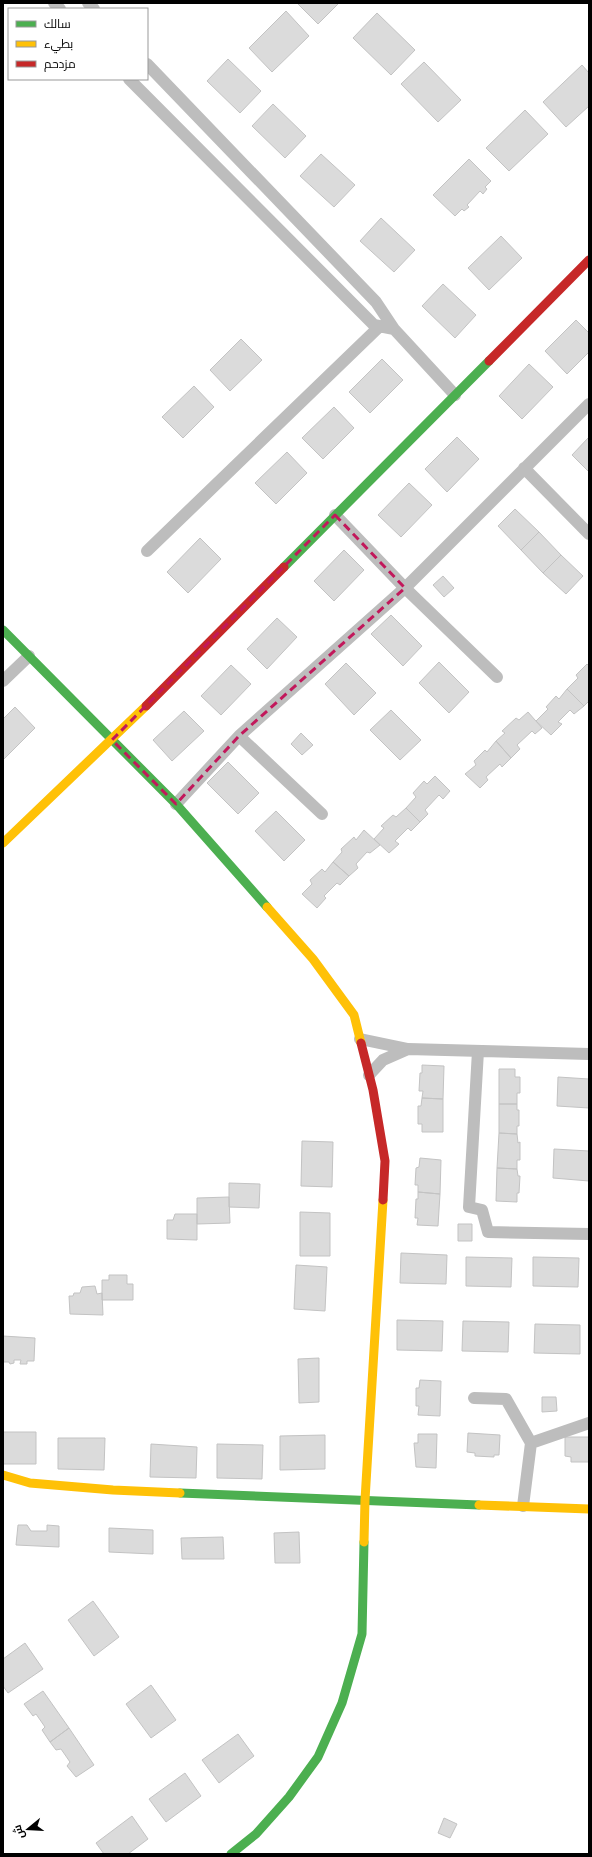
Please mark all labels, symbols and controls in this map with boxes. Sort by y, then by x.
legend [8,8,148,80]
text: سالك [44,16,71,30]
text: بطيء [44,36,73,54]
text: مزدحم [44,56,76,72]
north arrow [8,1809,48,1849]
text: ش [10,1823,27,1841]

